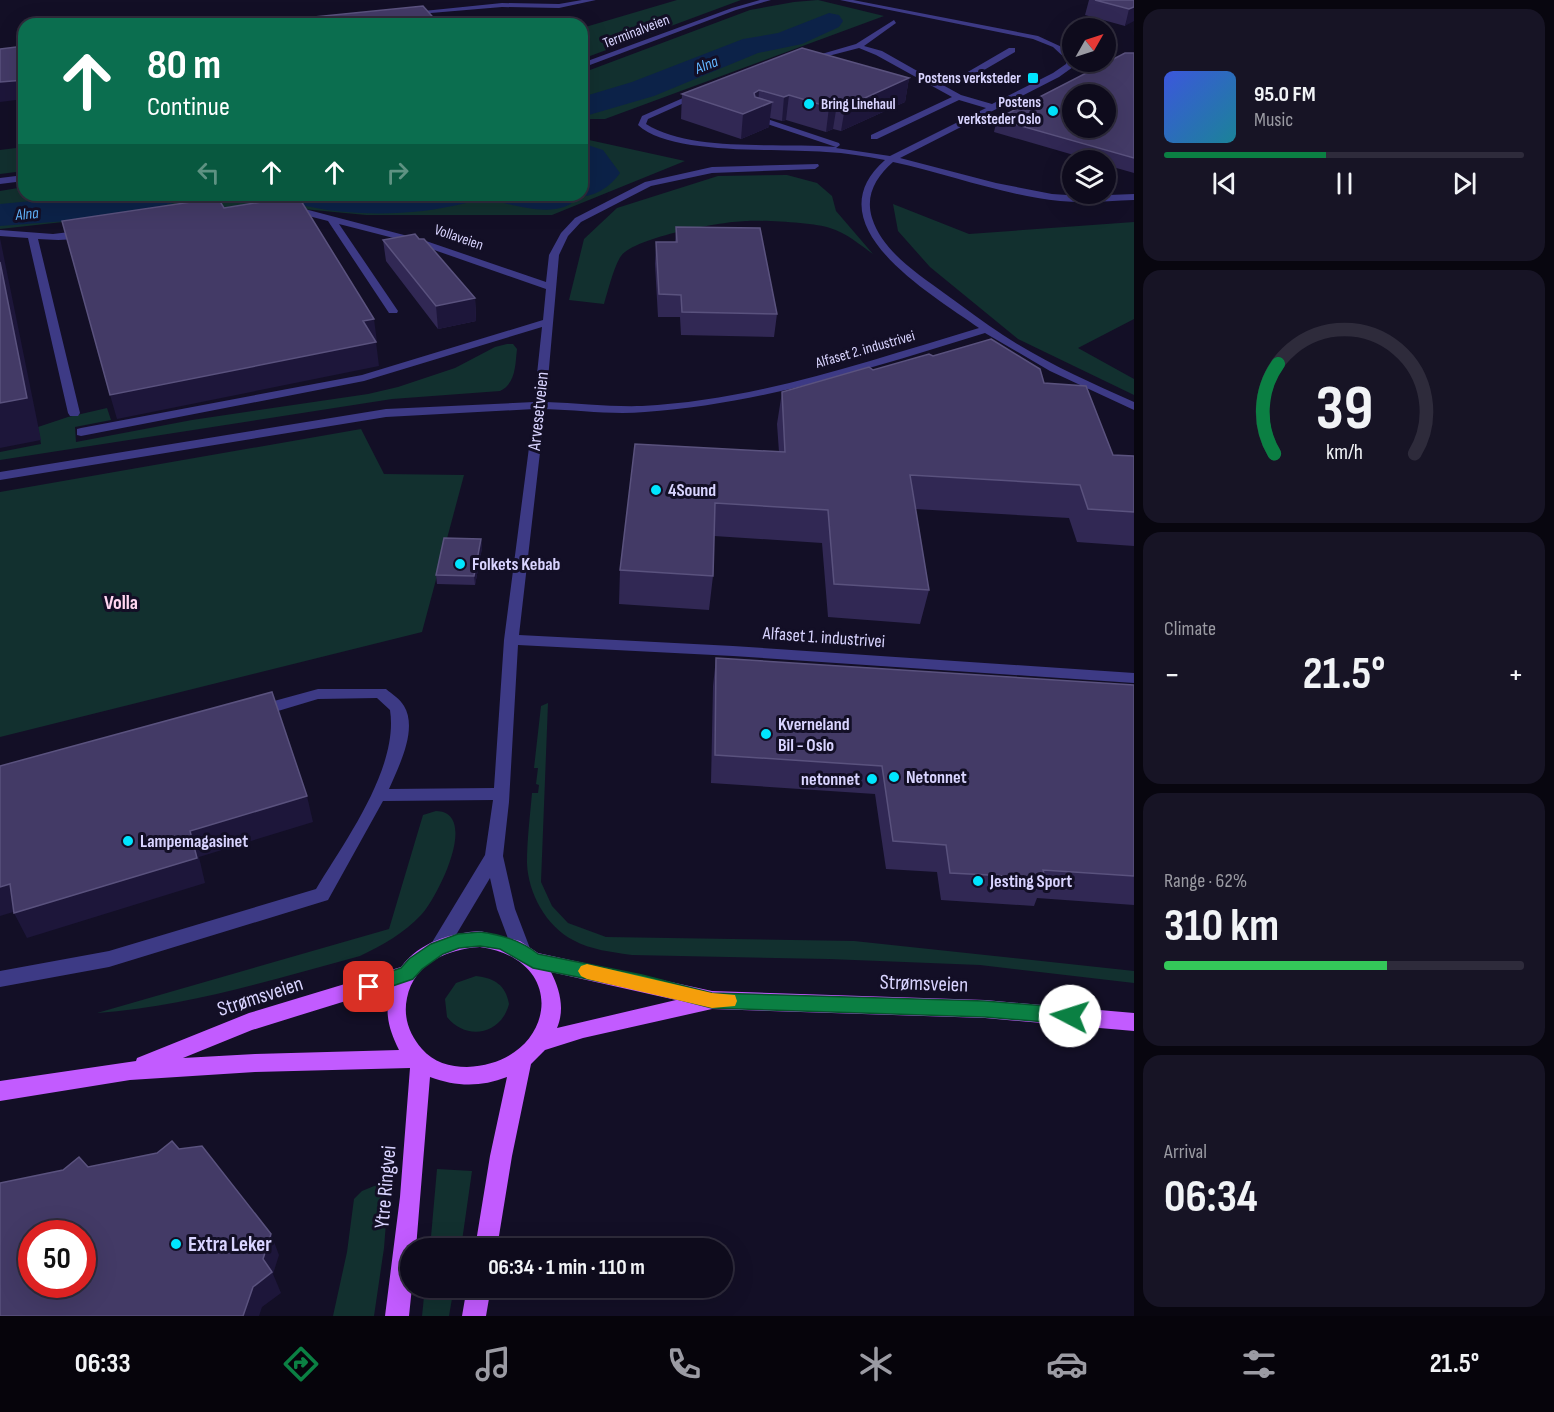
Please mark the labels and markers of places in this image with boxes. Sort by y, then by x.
place label: Postens verksteder [918,69,1021,88]
marker: Postens verksteder [1026,71,1040,85]
place label: Postens verksteder Oslo [958,93,1041,129]
place label: Bring Linehaul [821,95,896,114]
marker: Bring Linehaul [802,97,816,111]
marker: Postens verksteder Oslo [1046,104,1060,118]
place label: 4Sound [668,480,716,501]
marker: 4Sound [649,483,663,497]
place label: Folkets Kebab [472,554,561,575]
marker: Folkets Kebab [453,557,467,571]
place label: Kverneland Bil - Oslo [778,714,850,756]
marker: Kverneland Bil - Oslo [759,727,773,741]
place label: Netonnet [906,767,967,788]
place label: netonnet [801,769,860,790]
marker: Netonnet [887,770,901,784]
marker: netonnet [865,772,879,786]
place label: Lampemagasinet [140,831,248,852]
marker: Lampemagasinet [121,834,135,848]
place label: Jesting Sport [989,871,1072,892]
marker: Jesting Sport [971,874,985,888]
pin [343,961,394,1012]
place label: Extra Leker [188,1232,272,1257]
marker: Extra Leker [169,1237,183,1251]

